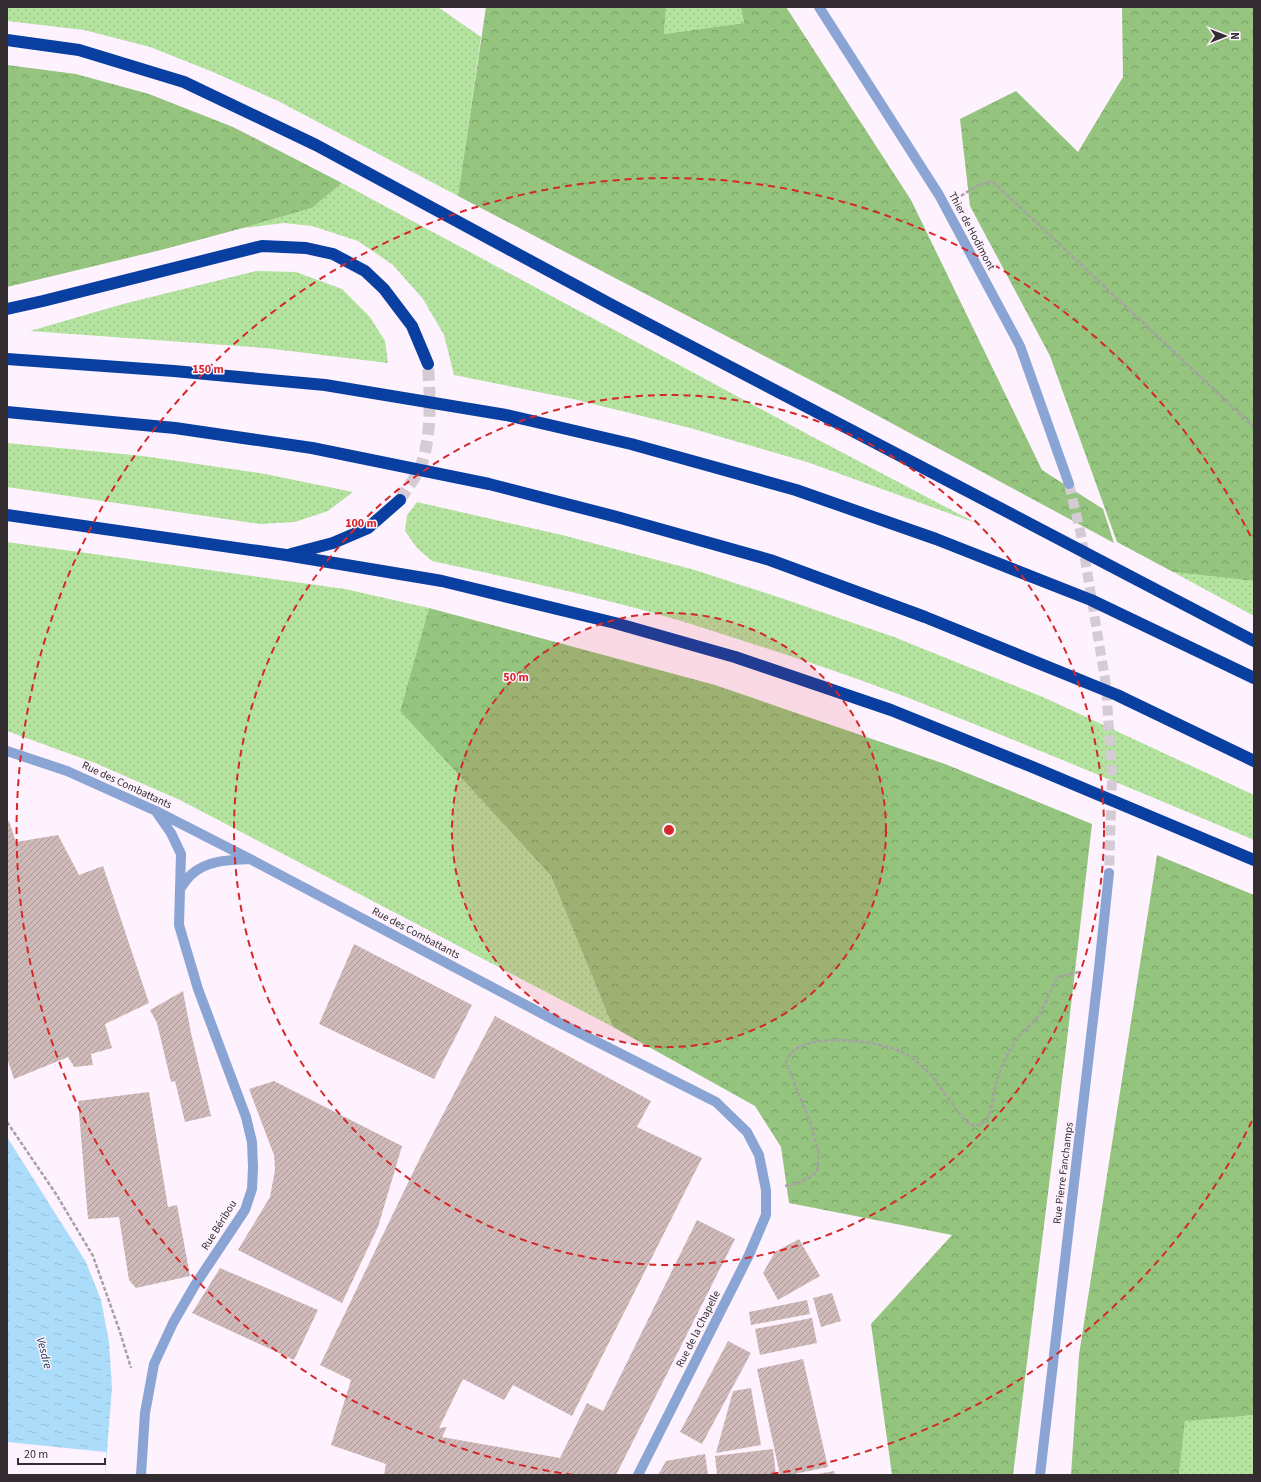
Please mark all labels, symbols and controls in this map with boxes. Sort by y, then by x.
north arrow [1205,16,1245,56]
text: N [1227,32,1242,40]
street label: Thier de Hodimont [945,189,999,273]
text: 150 m [192,361,224,378]
text: 100 m [345,515,377,532]
text: 50 m [503,669,529,686]
street label: Rue des Combattants [80,758,175,813]
centre of rings [662,823,676,837]
street label: Rue des Combattants [369,903,463,963]
street label: Rue Pierre Fanchamps [1049,1121,1077,1225]
street label: Rue Béribou [198,1197,240,1253]
street label: Rue de la Chapelle [672,1287,724,1370]
water label: Vesdre [32,1335,56,1371]
scale bar [18,1440,105,1466]
text: 20 m [24,1446,48,1463]

